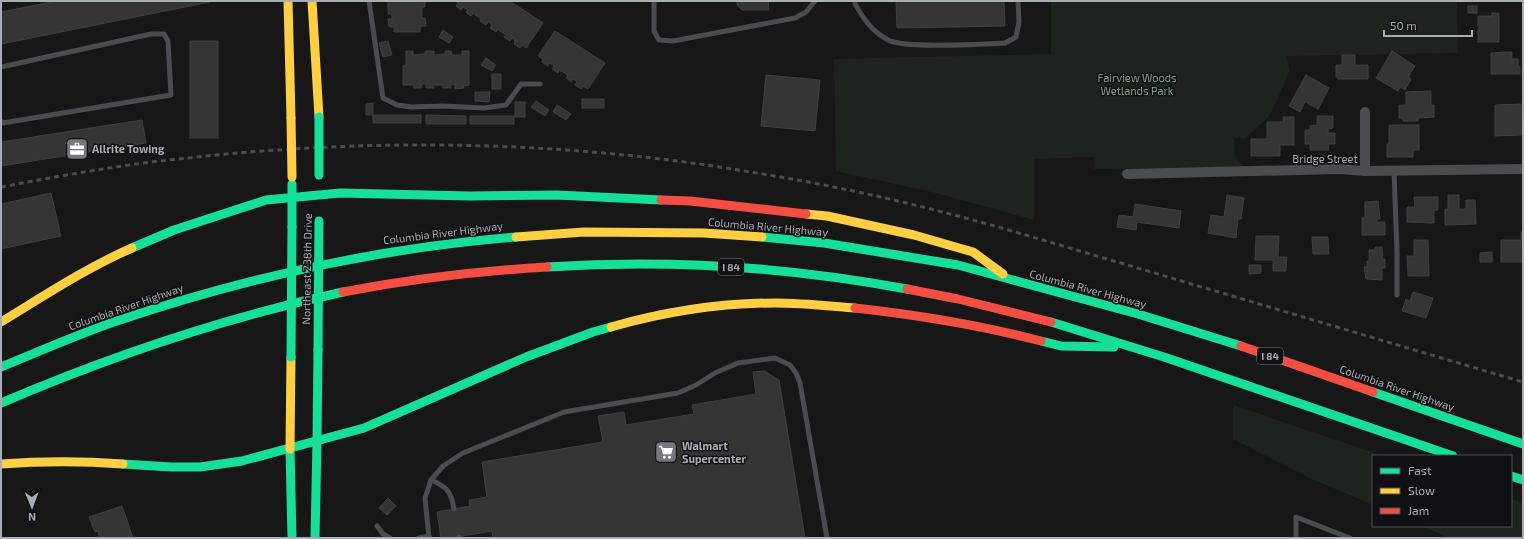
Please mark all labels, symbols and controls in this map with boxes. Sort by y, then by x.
scale bar [1384,12,1472,38]
text: 50 m [1390,18,1417,32]
park label: Fairview Woods Wetlands Park [1097,71,1177,97]
office icon: Allrite Towing [64,136,90,162]
place label: Allrite Towing [92,142,165,155]
street label: Bridge Street [1292,152,1358,165]
street label: Northeast 238th Drive [299,213,314,325]
street label: Columbia River Highway [707,215,829,238]
street label: Columbia River Highway [382,219,504,246]
road number: I 84 [718,259,744,275]
street label: Columbia River Highway [1028,267,1148,310]
street label: Columbia River Highway [67,281,185,332]
road number: I 84 [1257,348,1283,364]
street label: Columbia River Highway [1338,362,1456,413]
supermarket icon: Walmart Supercenter [653,439,679,465]
place label: Walmart Supercenter [682,439,746,465]
legend [1372,455,1512,527]
text: Fast [1408,463,1432,477]
text: Slow [1408,483,1435,497]
north arrow [12,487,52,527]
text: Jam [1408,503,1429,517]
text: N [28,511,36,524]

